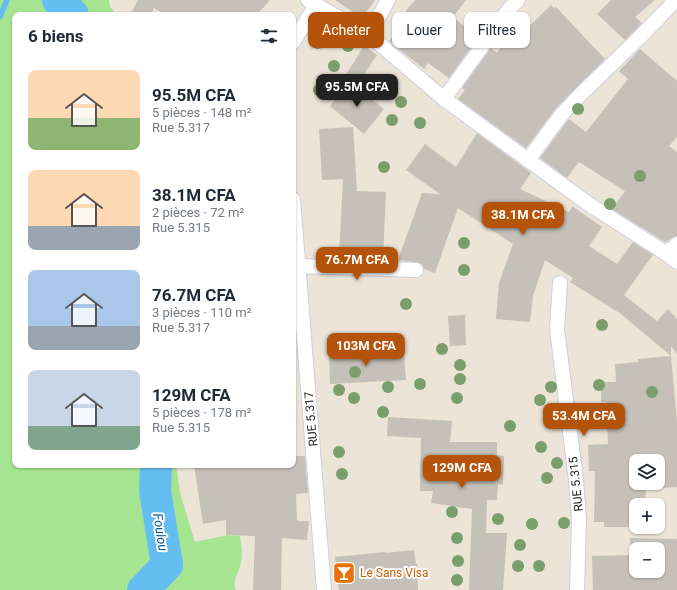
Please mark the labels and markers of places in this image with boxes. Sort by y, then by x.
pin: 95.5M CFA [311,74,403,108]
pin: 38.1M CFA [477,202,569,236]
pin: 76.7M CFA [311,247,403,281]
pin: 103M CFA [325,333,407,367]
pin: 53.4M CFA [538,403,630,437]
pin: 129M CFA [421,455,503,489]
bar icon: Le Sans Visa [331,560,357,586]
place label: Le Sans Visa [360,566,429,580]

